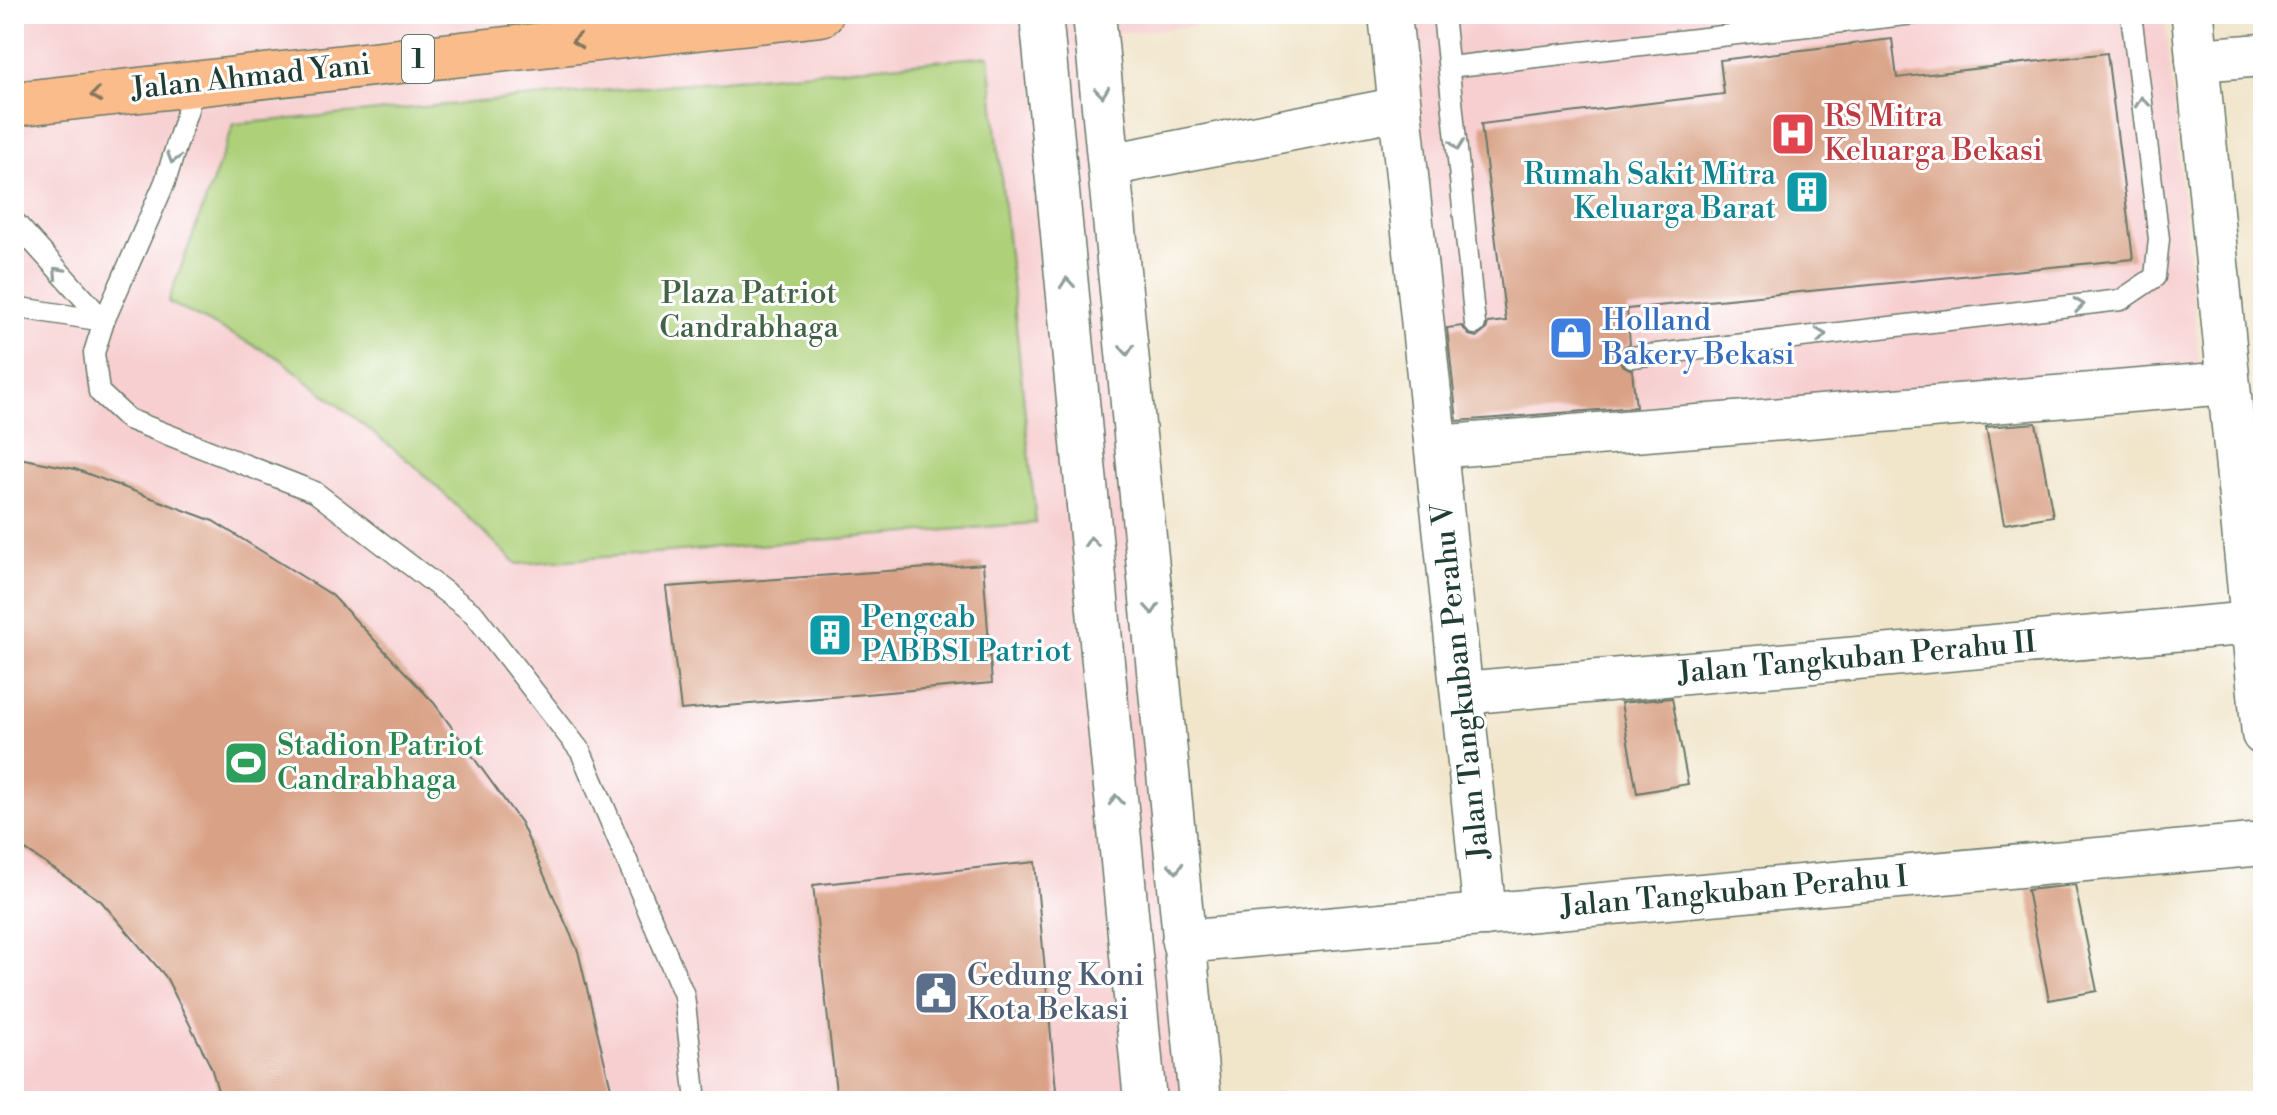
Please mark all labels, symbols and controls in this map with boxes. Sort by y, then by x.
one-way arrow [570,32,584,49]
road number: 1 [402,35,434,83]
street label: Jalan Ahmad Yani [129,46,373,109]
one-way arrow [89,86,102,103]
one-way arrow [1093,86,1110,99]
one-way arrow [2133,95,2150,108]
place label: RS Mitra Keluarga Bekasi [1824,98,2043,170]
hospital icon: RS Mitra Keluarga Bekasi [1769,110,1817,158]
one-way arrow [1448,139,1465,152]
one-way arrow [166,150,182,164]
place label: Rumah Sakit Mitra Keluarga Barat [1524,156,1777,228]
building icon: Rumah Sakit Mitra Keluarga Barat [1783,168,1831,216]
one-way arrow [52,267,67,281]
park label: Plaza Patriot Candrabhaga [659,275,840,347]
one-way arrow [1059,276,1076,289]
one-way arrow [2073,297,2086,314]
place label: Holland Bakery Bekasi [1601,302,1795,374]
shop icon: Holland Bakery Bekasi [1547,314,1595,362]
one-way arrow [1815,327,1828,344]
one-way arrow [1118,344,1135,357]
street label: Jalan Tangkuban Perahu V [1423,500,1499,862]
one-way arrow [1083,535,1100,548]
place label: Pengcab PABBSI Patriot [861,599,1072,671]
one-way arrow [1143,603,1160,616]
building icon: Pengcab PABBSI Patriot [806,611,854,659]
street label: Jalan Tangkuban Perahu II [1675,623,2038,693]
place label: Stadion Patriot Candrabhaga [277,727,484,799]
sports icon: Stadion Patriot Candrabhaga [222,739,270,787]
one-way arrow [1108,793,1125,806]
street label: Jalan Tangkuban Perahu I [1558,858,1910,926]
one-way arrow [1168,862,1185,875]
place label: Gedung Koni Kota Bekasi [967,957,1144,1029]
public building icon: Gedung Koni Kota Bekasi [912,969,960,1017]

